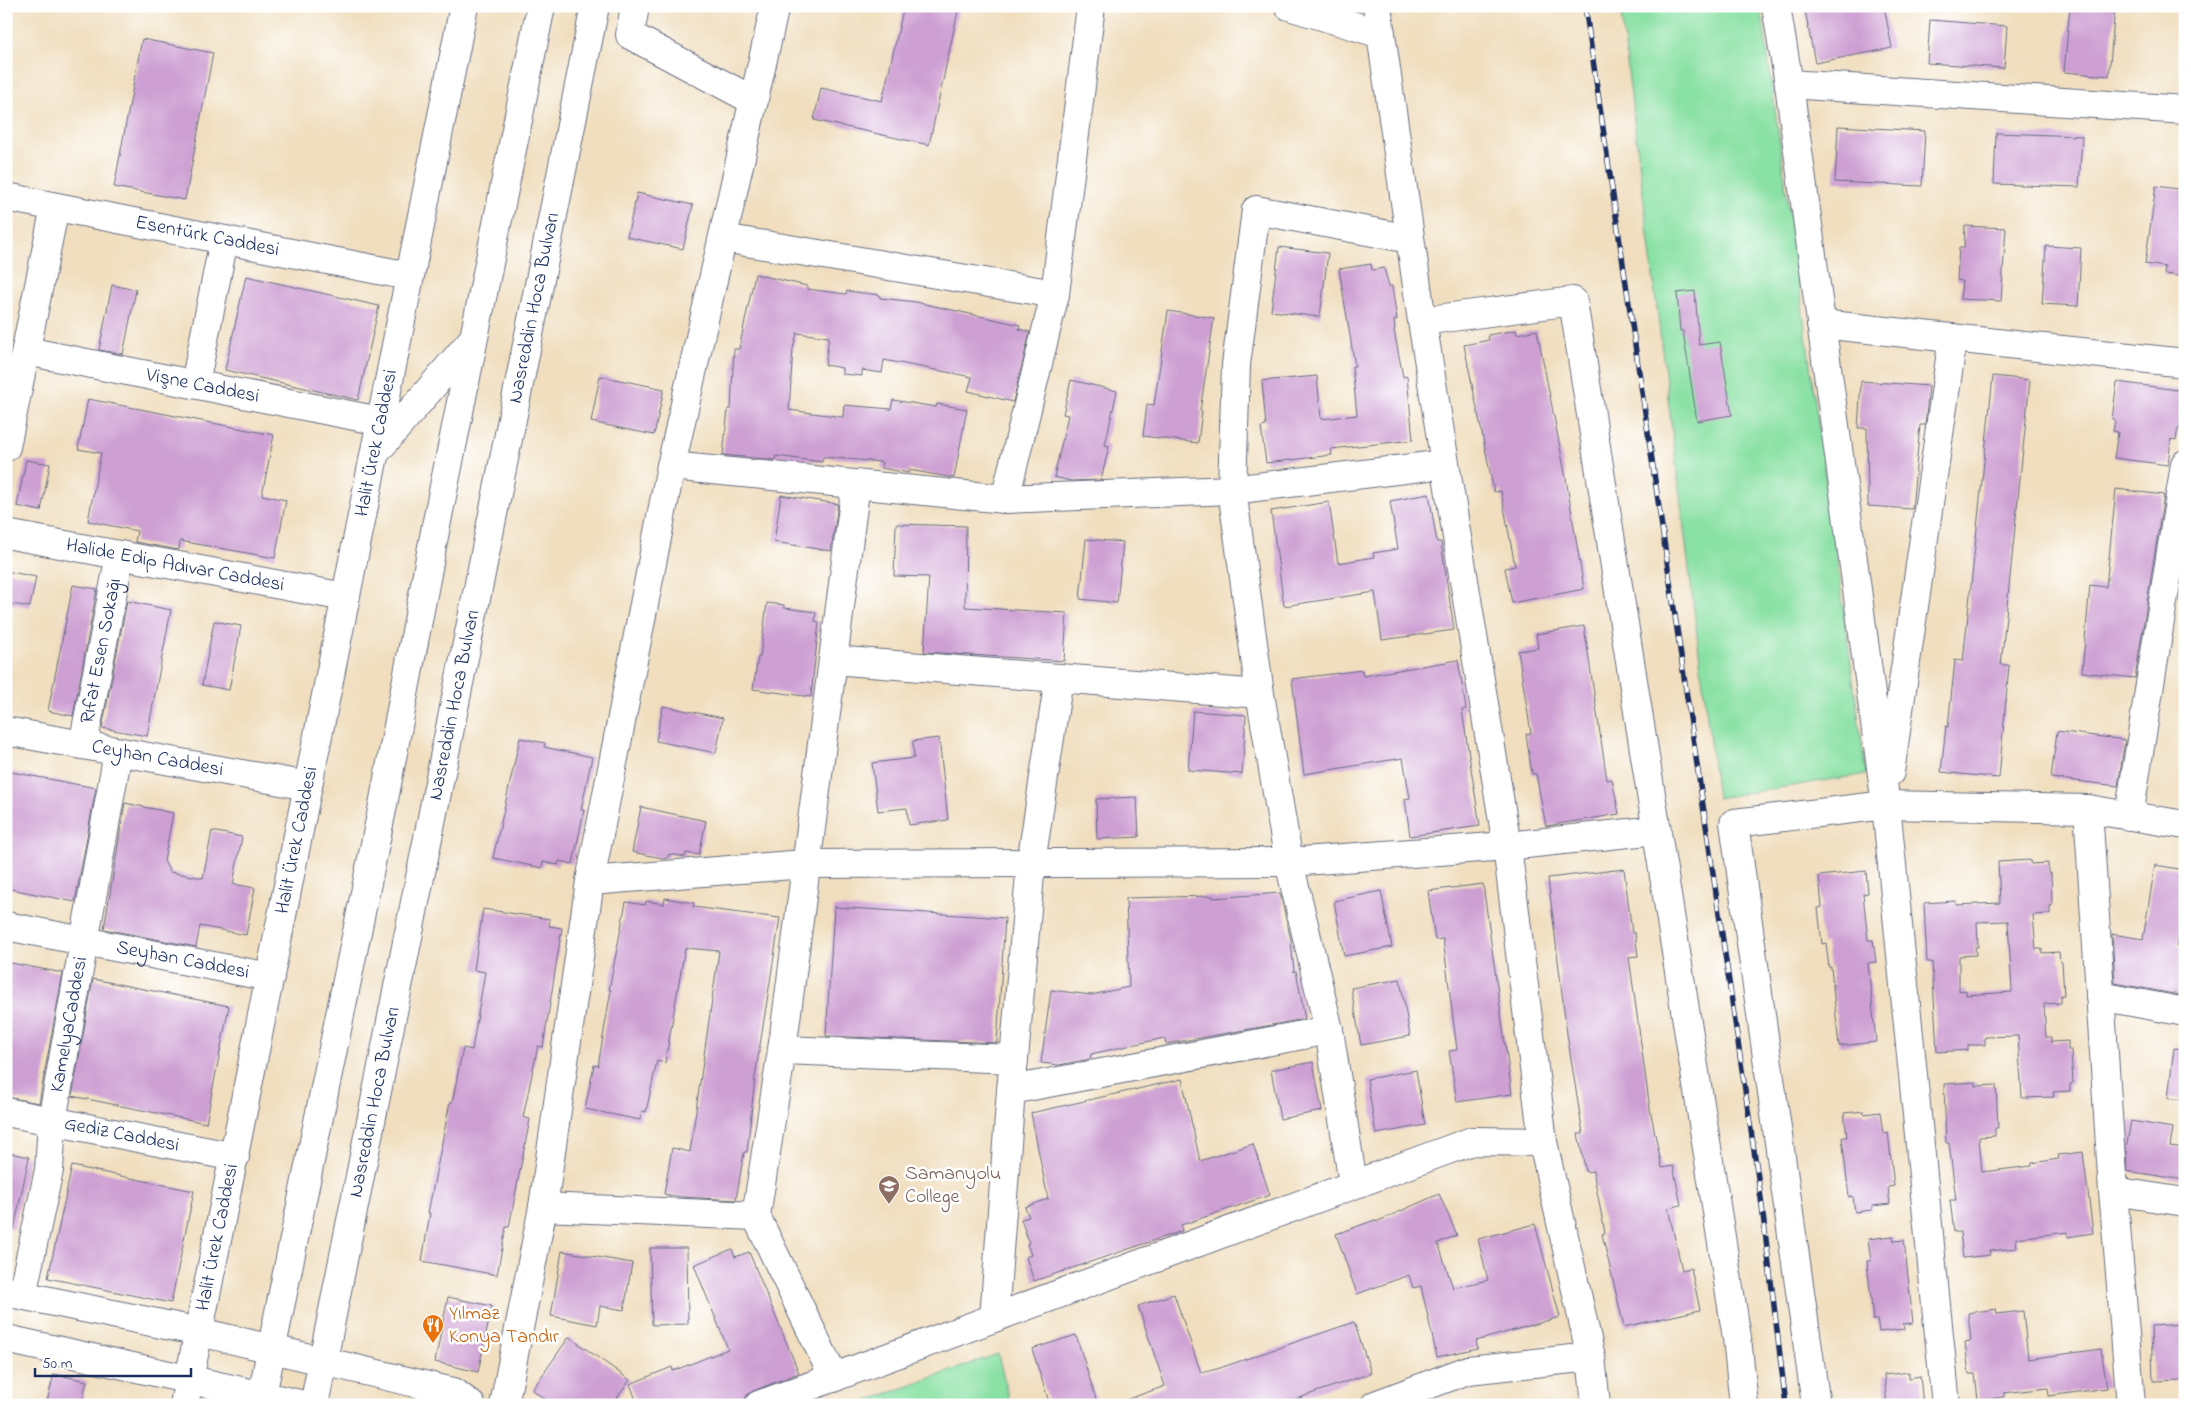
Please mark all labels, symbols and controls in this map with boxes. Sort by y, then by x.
street label: Esentürk Caddesi [133,208,282,265]
street label: Nasreddin Hoca Bulvarı [501,210,568,406]
street label: Vişne Caddesi [142,360,262,411]
street label: Halit Ürek Caddesi [348,367,405,519]
street label: Halide Edip Adıvar Caddesi [64,531,287,600]
street label: Rıfat Esen Sokağı [73,576,130,726]
street label: Nasreddin Hoca Bulvarı [421,607,488,803]
street label: Ceyhan Caddesi [89,732,226,785]
street label: Halit Ürek Caddesi [268,764,326,916]
street label: Seyhan Caddesi [114,933,252,987]
street label: KamelyaCaddesi [43,954,96,1095]
street label: Nasreddin Hoca Bulvarı [342,1004,408,1200]
street label: Gediz Caddesi [62,1109,182,1160]
place label: Samanyolu College [905,1160,1001,1213]
street label: Halit Ürek Caddesi [189,1161,246,1314]
school or university icon: Samanyolu College [877,1174,901,1205]
place label: Yılmaz Konya Tandır [449,1300,560,1352]
restaurant icon: Yılmaz Konya Tandır [421,1313,445,1344]
scale bar [35,1346,191,1378]
text: 50 m [42,1353,73,1375]

